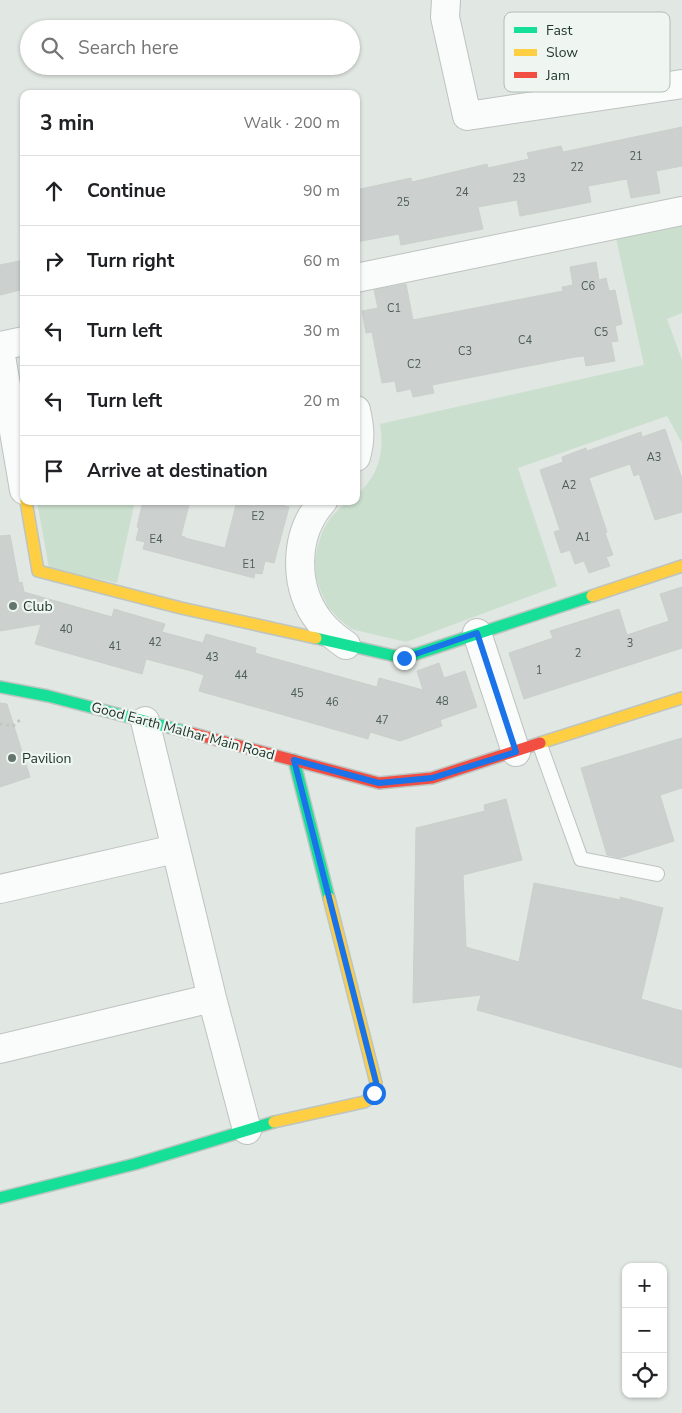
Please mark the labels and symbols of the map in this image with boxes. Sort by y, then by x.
legend [504,12,670,92]
text: Fast [546,21,572,40]
text: Slow [546,43,578,62]
text: Jam [545,66,570,85]
house number: 21 [629,149,643,164]
house number: 22 [570,160,584,175]
house number: 23 [512,171,526,186]
house number: 24 [455,185,469,200]
house number: 25 [396,195,410,210]
house number: C6 [581,279,595,294]
house number: C1 [387,301,401,316]
house number: C5 [594,325,608,340]
house number: C4 [518,333,532,348]
house number: C3 [458,344,472,359]
house number: C2 [407,357,421,372]
house number: A3 [647,450,661,465]
house number: A2 [562,478,576,493]
house number: E2 [251,509,265,524]
house number: A1 [576,530,590,545]
house number: E4 [149,532,163,547]
house number: E1 [242,557,256,572]
place label: Club [23,597,53,616]
marker: Club [7,600,19,612]
house number: 40 [59,622,73,637]
house number: 42 [148,635,162,650]
house number: 3 [627,636,633,651]
house number: 41 [108,639,122,654]
house number: 2 [575,646,581,661]
route end [393,647,416,670]
house number: 43 [205,650,219,665]
house number: 1 [536,663,542,678]
house number: 44 [234,668,248,683]
house number: 45 [290,686,304,701]
house number: 48 [435,694,449,709]
house number: 46 [325,695,339,710]
street label: Good Earth Malhar Main Road [89,697,277,765]
house number: 47 [375,713,389,728]
place label: Pavilion [22,749,71,768]
marker: Pavilion [6,752,18,764]
route start [363,1082,386,1105]

